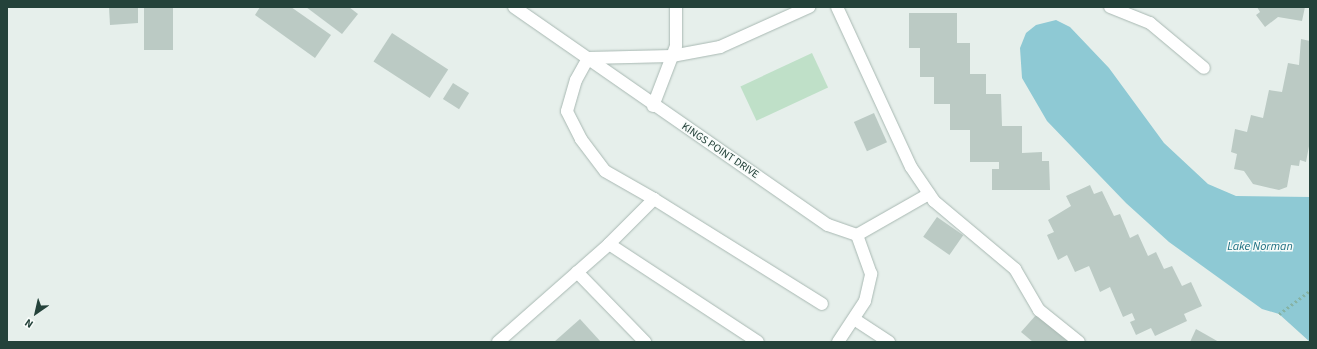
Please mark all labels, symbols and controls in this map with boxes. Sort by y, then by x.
street label: KINGS POINT DRIVE [679,120,761,182]
water label: Lake Norman [1227,240,1293,254]
north arrow [16,293,56,333]
text: N [22,315,36,332]

